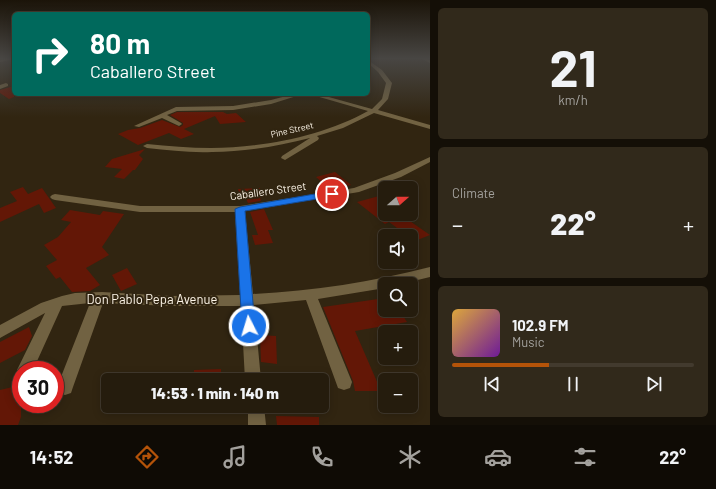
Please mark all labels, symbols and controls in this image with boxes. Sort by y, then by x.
text: 80 m [90,26,150,60]
icon: right [24,28,76,80]
text: 21 [549,35,597,97]
text: Caballero Street [90,60,216,82]
text: km/h [558,92,588,108]
street label: Pine Street [269,119,314,140]
pin [315,177,349,211]
street label: Caballero Street [229,179,307,202]
north arrow [378,181,418,221]
map controls [378,181,418,413]
icon: arrive [321,183,343,205]
text: Climate [452,185,495,201]
text: 22° [550,205,596,241]
text: − [452,211,463,237]
text: + [683,211,694,237]
button: sound [378,229,418,269]
button: search [378,277,418,317]
street label: Don Pablo Pepa Avenue [87,291,218,307]
position arrow [228,305,270,347]
text: 102.9 FM [512,316,568,334]
button: + [378,325,418,365]
text: Music [512,334,545,350]
speed limit sign: 30 [12,361,64,413]
button: − [378,373,418,413]
icon: previous [481,373,503,395]
icon: pause [562,373,584,395]
icon: next [643,373,665,395]
text: 14:53 · 1 min · 140 m [151,384,279,402]
icon: directions [133,443,161,471]
icon: music [221,443,249,471]
icon: phone [308,443,336,471]
icon: climate [396,443,424,471]
icon: car [484,443,512,471]
icon: filters [571,443,599,471]
text: 14:52 [30,446,73,468]
text: 22° [659,446,686,468]

